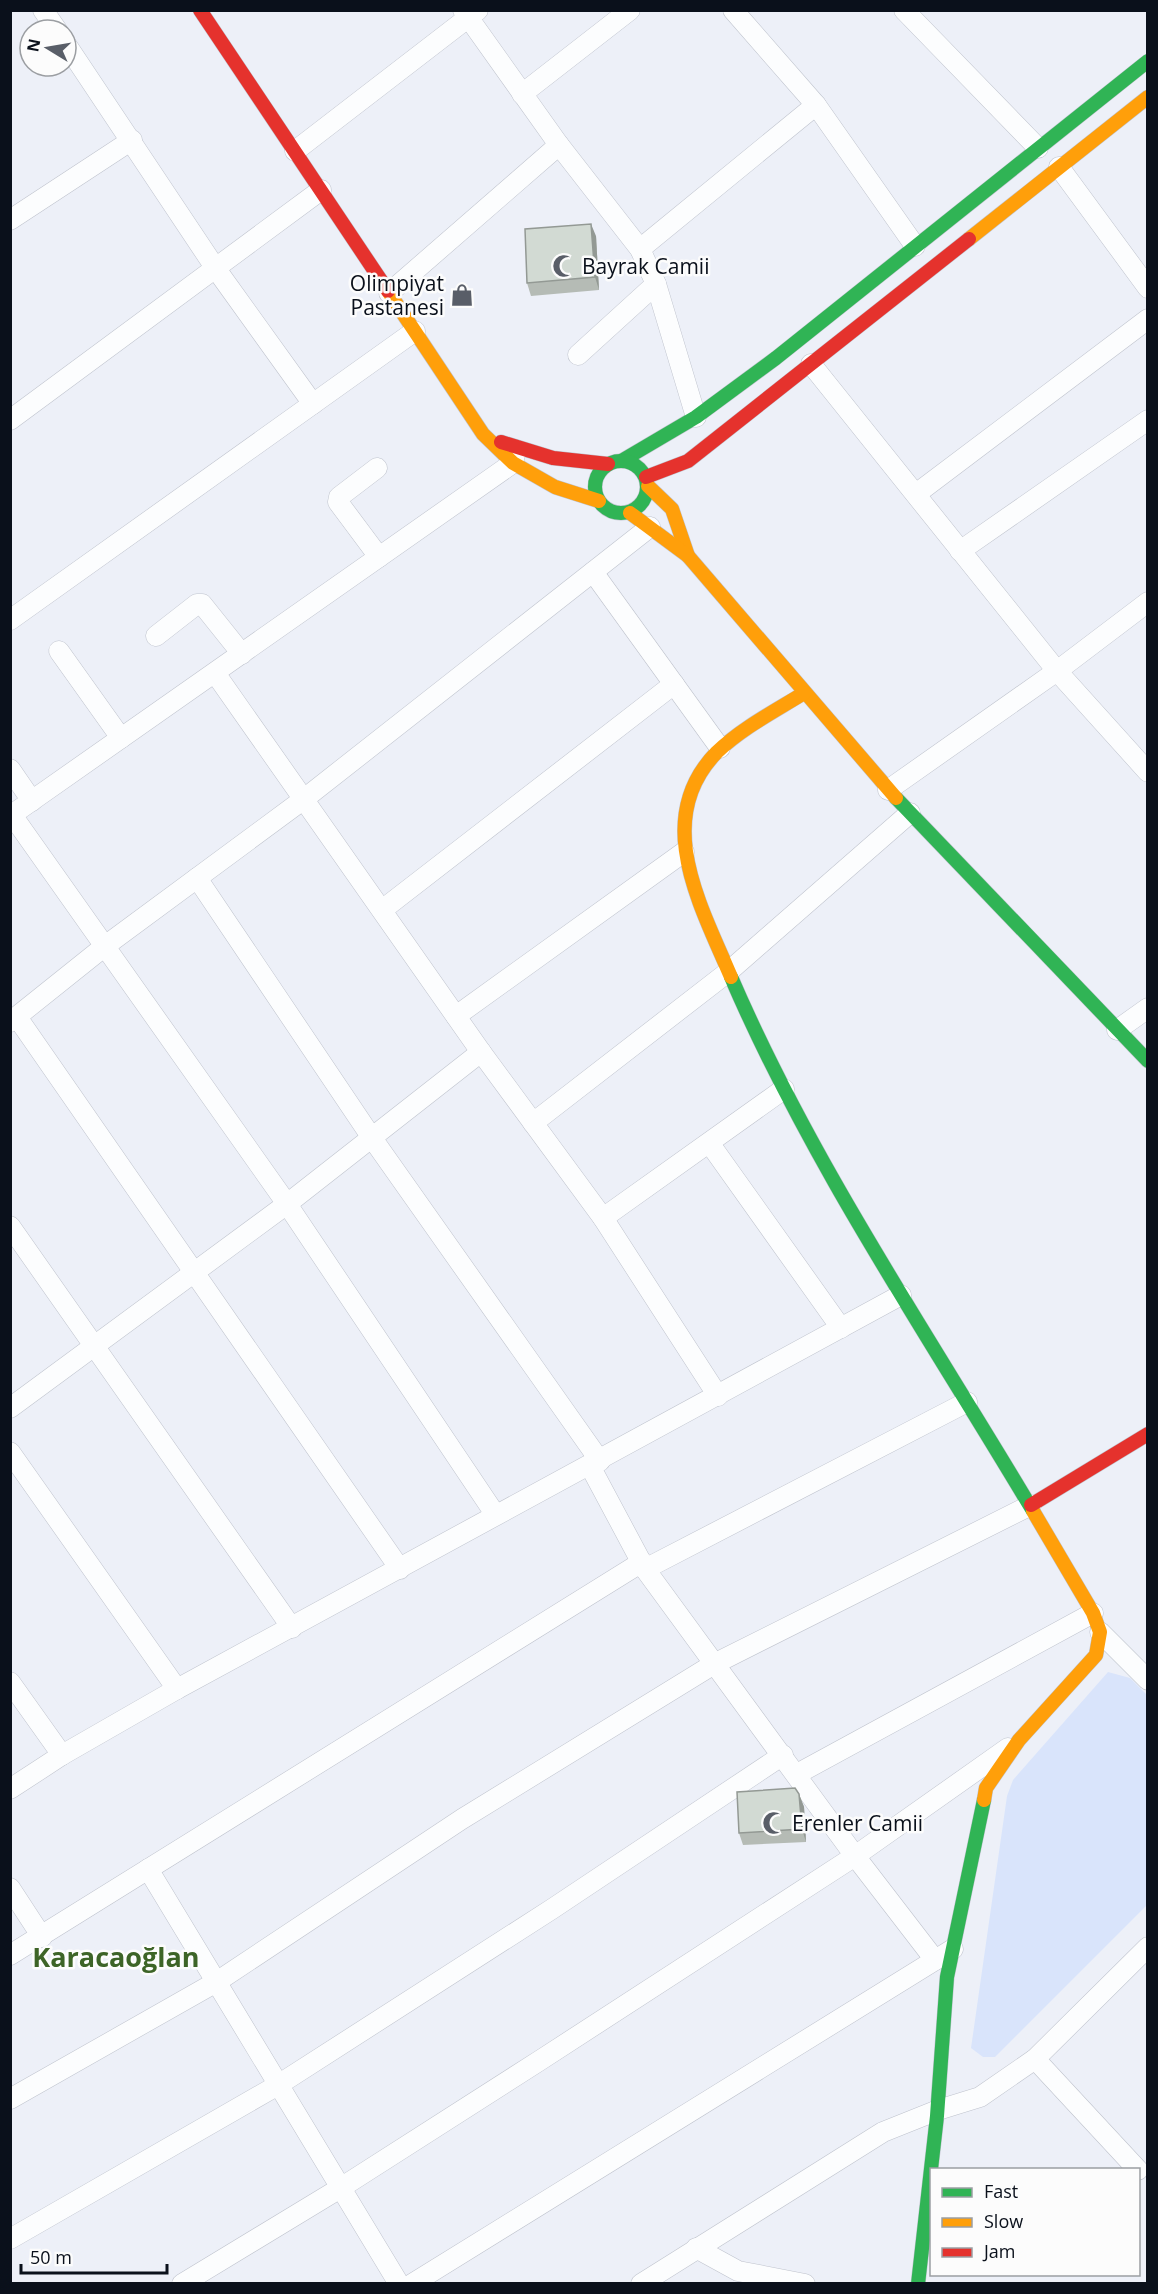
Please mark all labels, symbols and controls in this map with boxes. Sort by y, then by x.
north arrow [18,18,78,78]
text: N [21,37,45,54]
place label: Bayrak Camii [582,252,709,280]
mosque icon: Bayrak Camii [551,253,577,279]
place label: Olimpiyat Pastanesi [350,269,444,321]
shop icon: Olimpiyat Pastanesi [449,282,475,308]
place label: Erenler Camii [792,1809,923,1837]
mosque icon: Erenler Camii [761,1810,787,1836]
district label: Karacaoğlan [32,1938,200,1975]
legend [930,2168,1140,2276]
text: Fast [984,2179,1018,2203]
text: Slow [984,2209,1023,2233]
scale bar [21,2237,166,2275]
text: Jam [982,2239,1016,2263]
text: 50 m [30,2245,72,2269]

